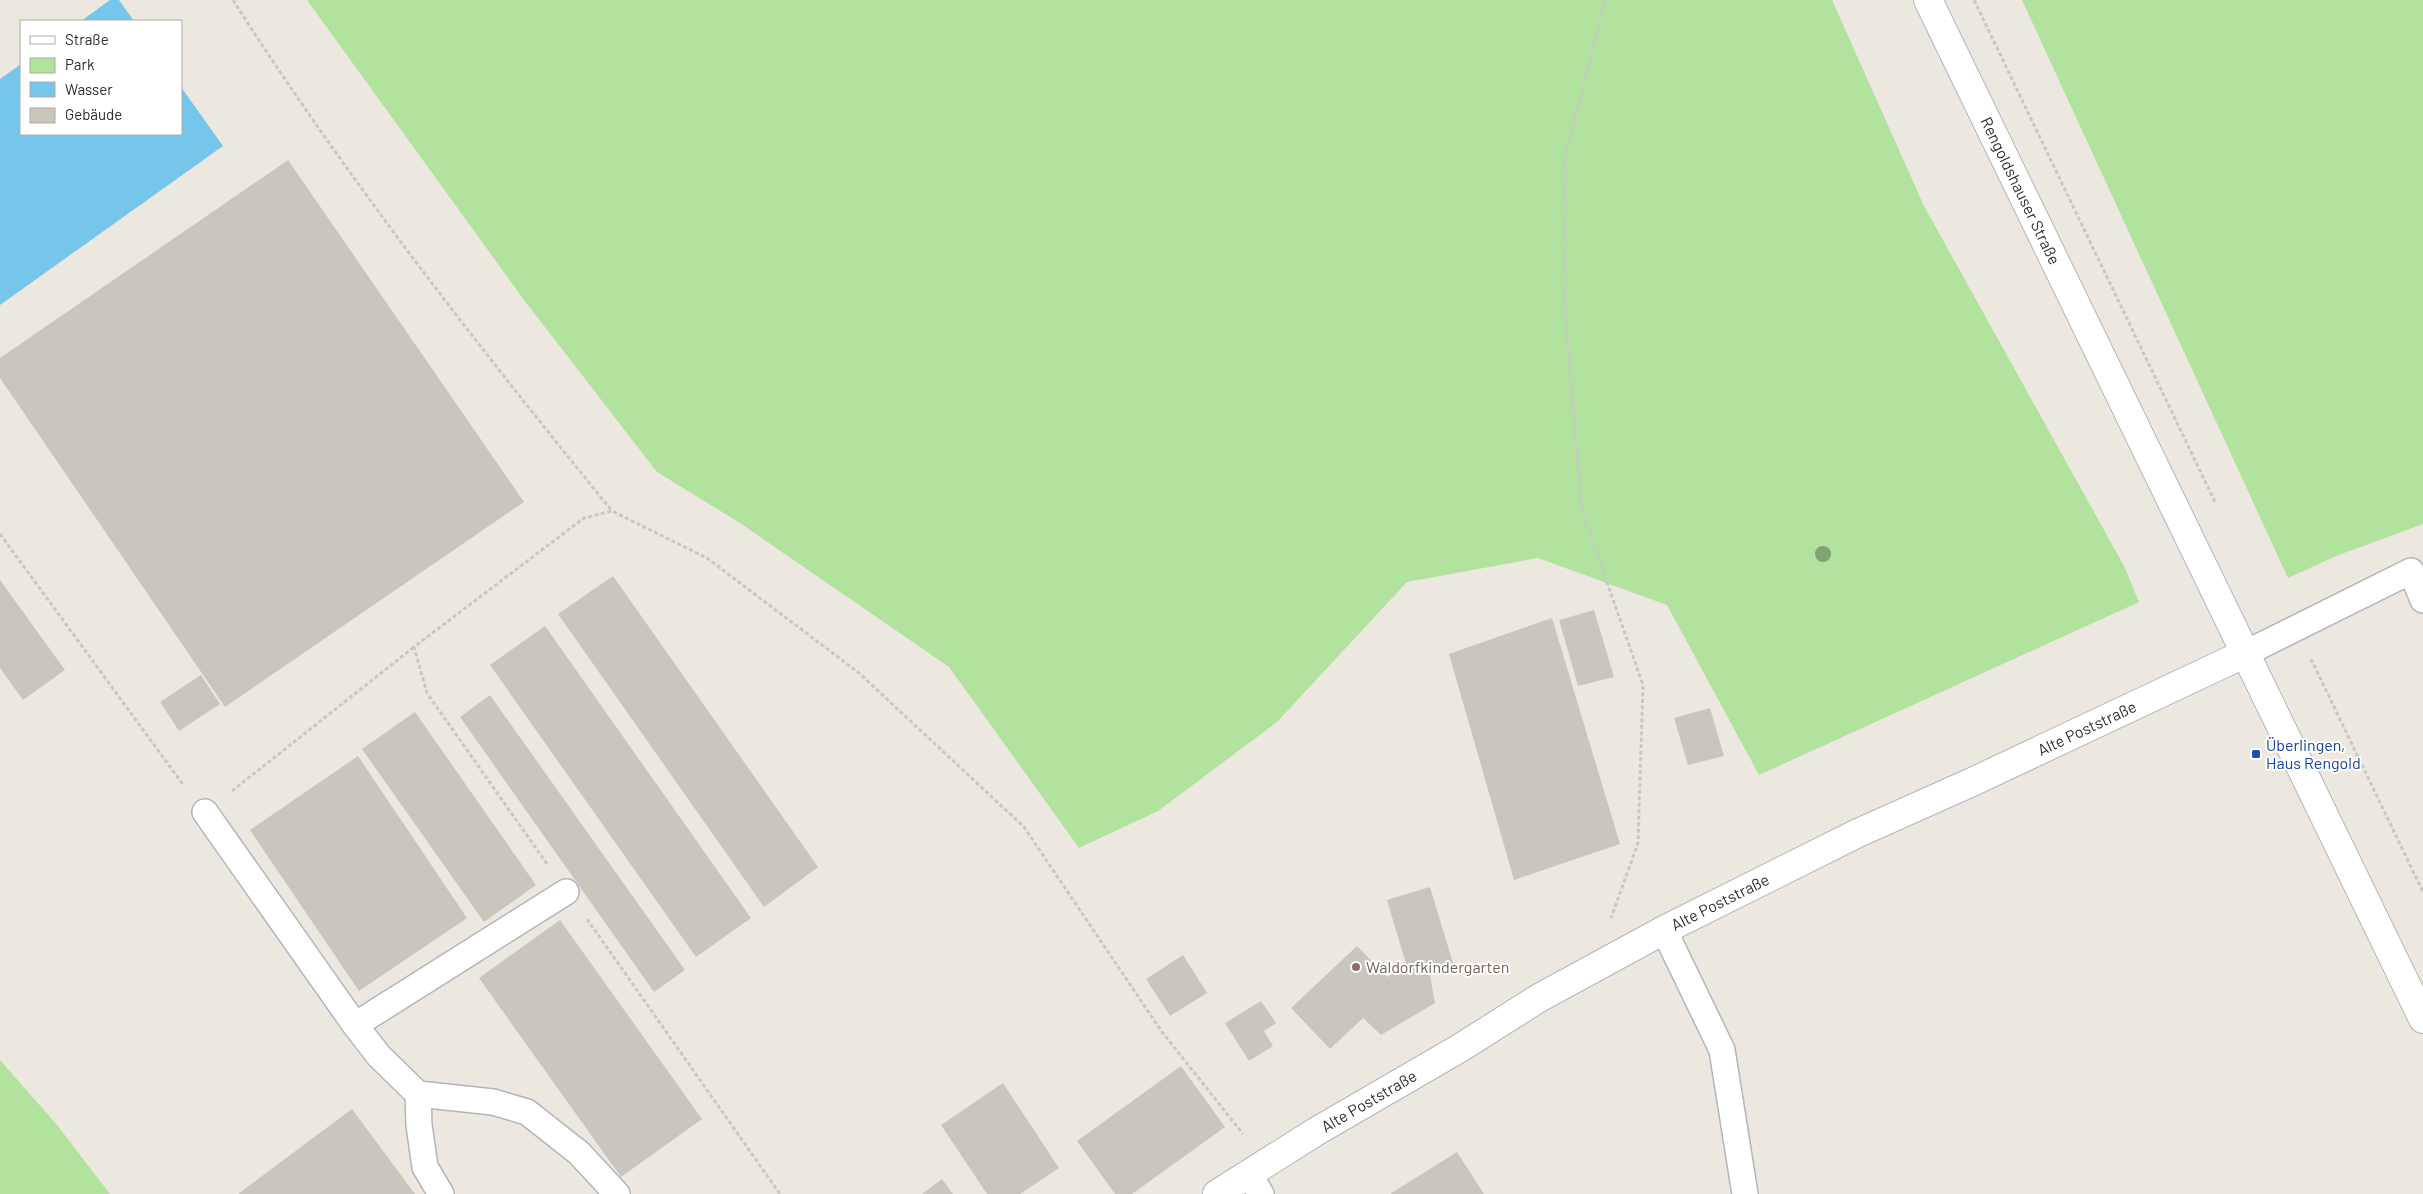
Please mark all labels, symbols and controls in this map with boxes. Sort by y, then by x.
legend [20,20,182,135]
text: Straße [65,30,109,48]
text: Park [65,55,95,73]
text: Wasser [65,80,113,98]
text: Gebäude [65,105,122,123]
street label: Rengoldshauser Straße [1977,114,2065,267]
street label: Alte Poststraße [2034,696,2139,759]
place label: Überlingen, Haus Rengold [2266,735,2361,772]
marker: Überlingen, Haus Rengold [2250,748,2262,760]
street label: Alte Poststraße [1668,869,1772,934]
place label: Waldorfkindergarten [1366,957,1509,976]
marker: Waldorfkindergarten [1350,961,1362,973]
street label: Alte Poststraße [1317,1065,1420,1136]

